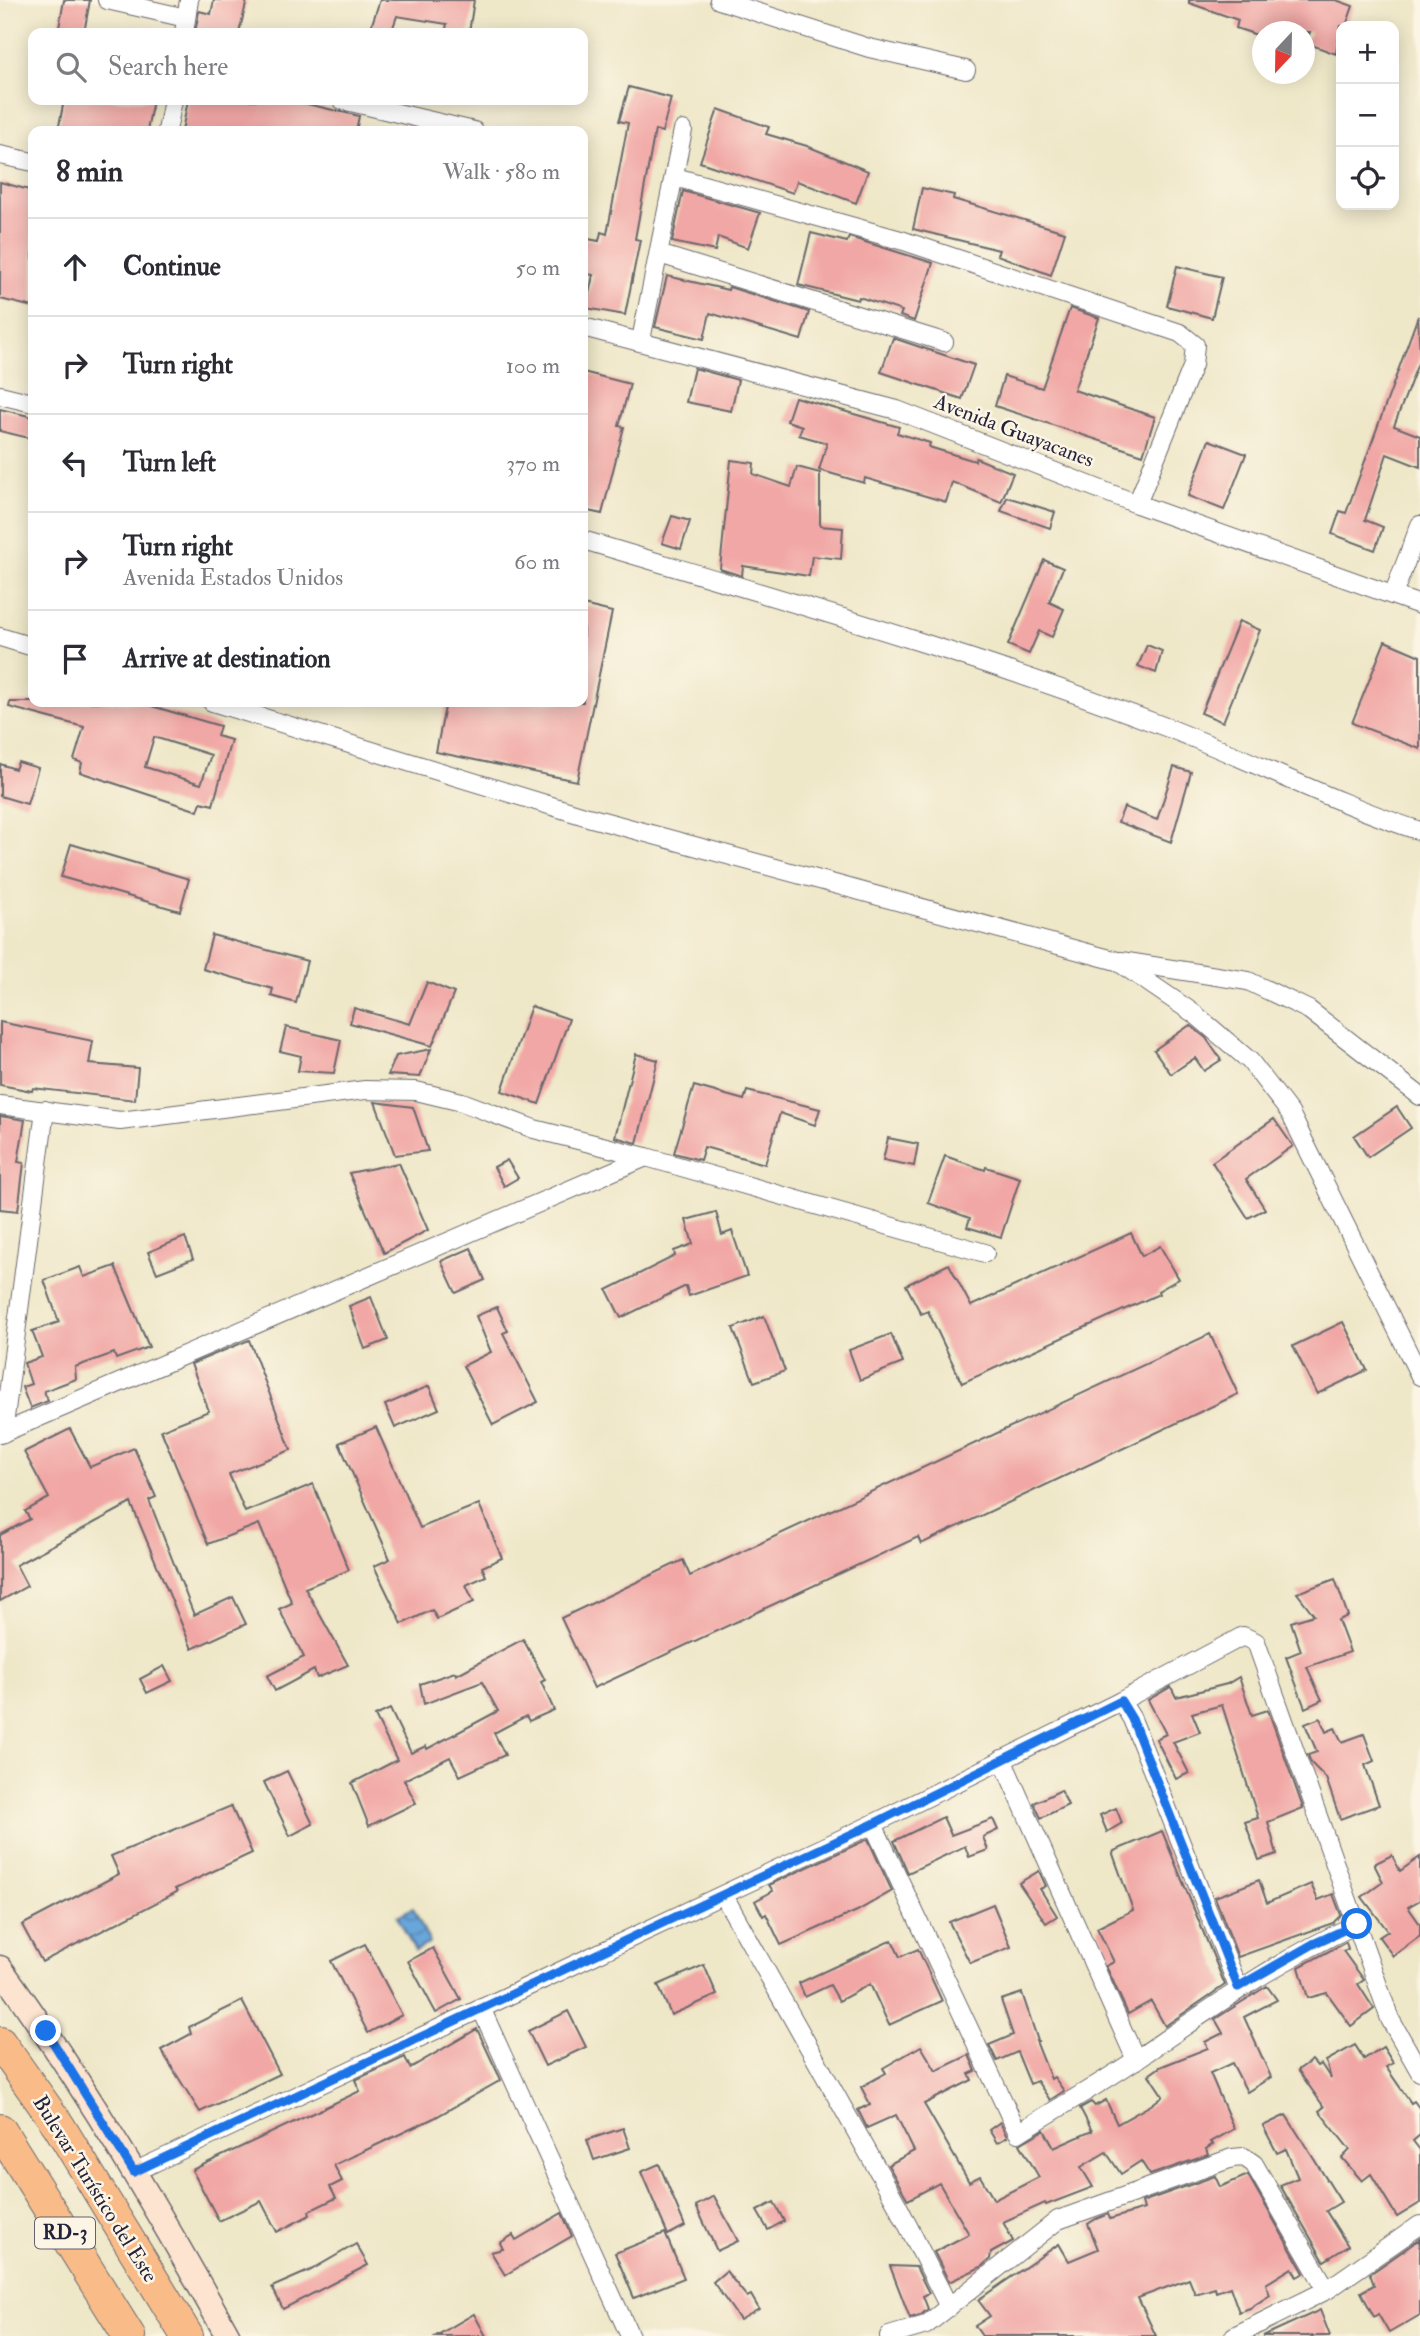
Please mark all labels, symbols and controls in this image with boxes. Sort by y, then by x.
north arrow [1252,21,1315,84]
map controls [1336,21,1399,210]
button: + [1336,21,1399,84]
search box [28,28,588,105]
icon: search [52,48,90,86]
text: Search here [108,51,228,83]
button: − [1336,84,1399,147]
button: locate [1336,147,1399,210]
text: 8 min [56,153,123,190]
text: Walk · 580 m [443,157,560,186]
icon: ahead [56,248,94,286]
text: Continue [123,251,221,283]
text: 50 m [516,253,560,282]
icon: right [56,346,94,384]
text: Turn right [123,349,233,381]
text: 100 m [506,351,560,380]
street label: Avenida Guayacanes [929,388,1098,474]
icon: left [56,444,94,482]
text: Turn left [123,447,216,479]
text: 370 m [506,449,560,478]
text: Turn right [123,531,233,563]
icon: right [56,542,94,580]
text: 60 m [514,547,560,576]
text: Avenida Estados Unidos [123,563,343,592]
icon: arrive [56,640,94,678]
text: Arrive at destination [123,643,331,675]
route start [1341,1908,1372,1939]
route end [30,2015,61,2046]
street label: Bulevar Turístico del Este [26,2090,164,2288]
road number: RD-3 [35,2218,95,2248]

